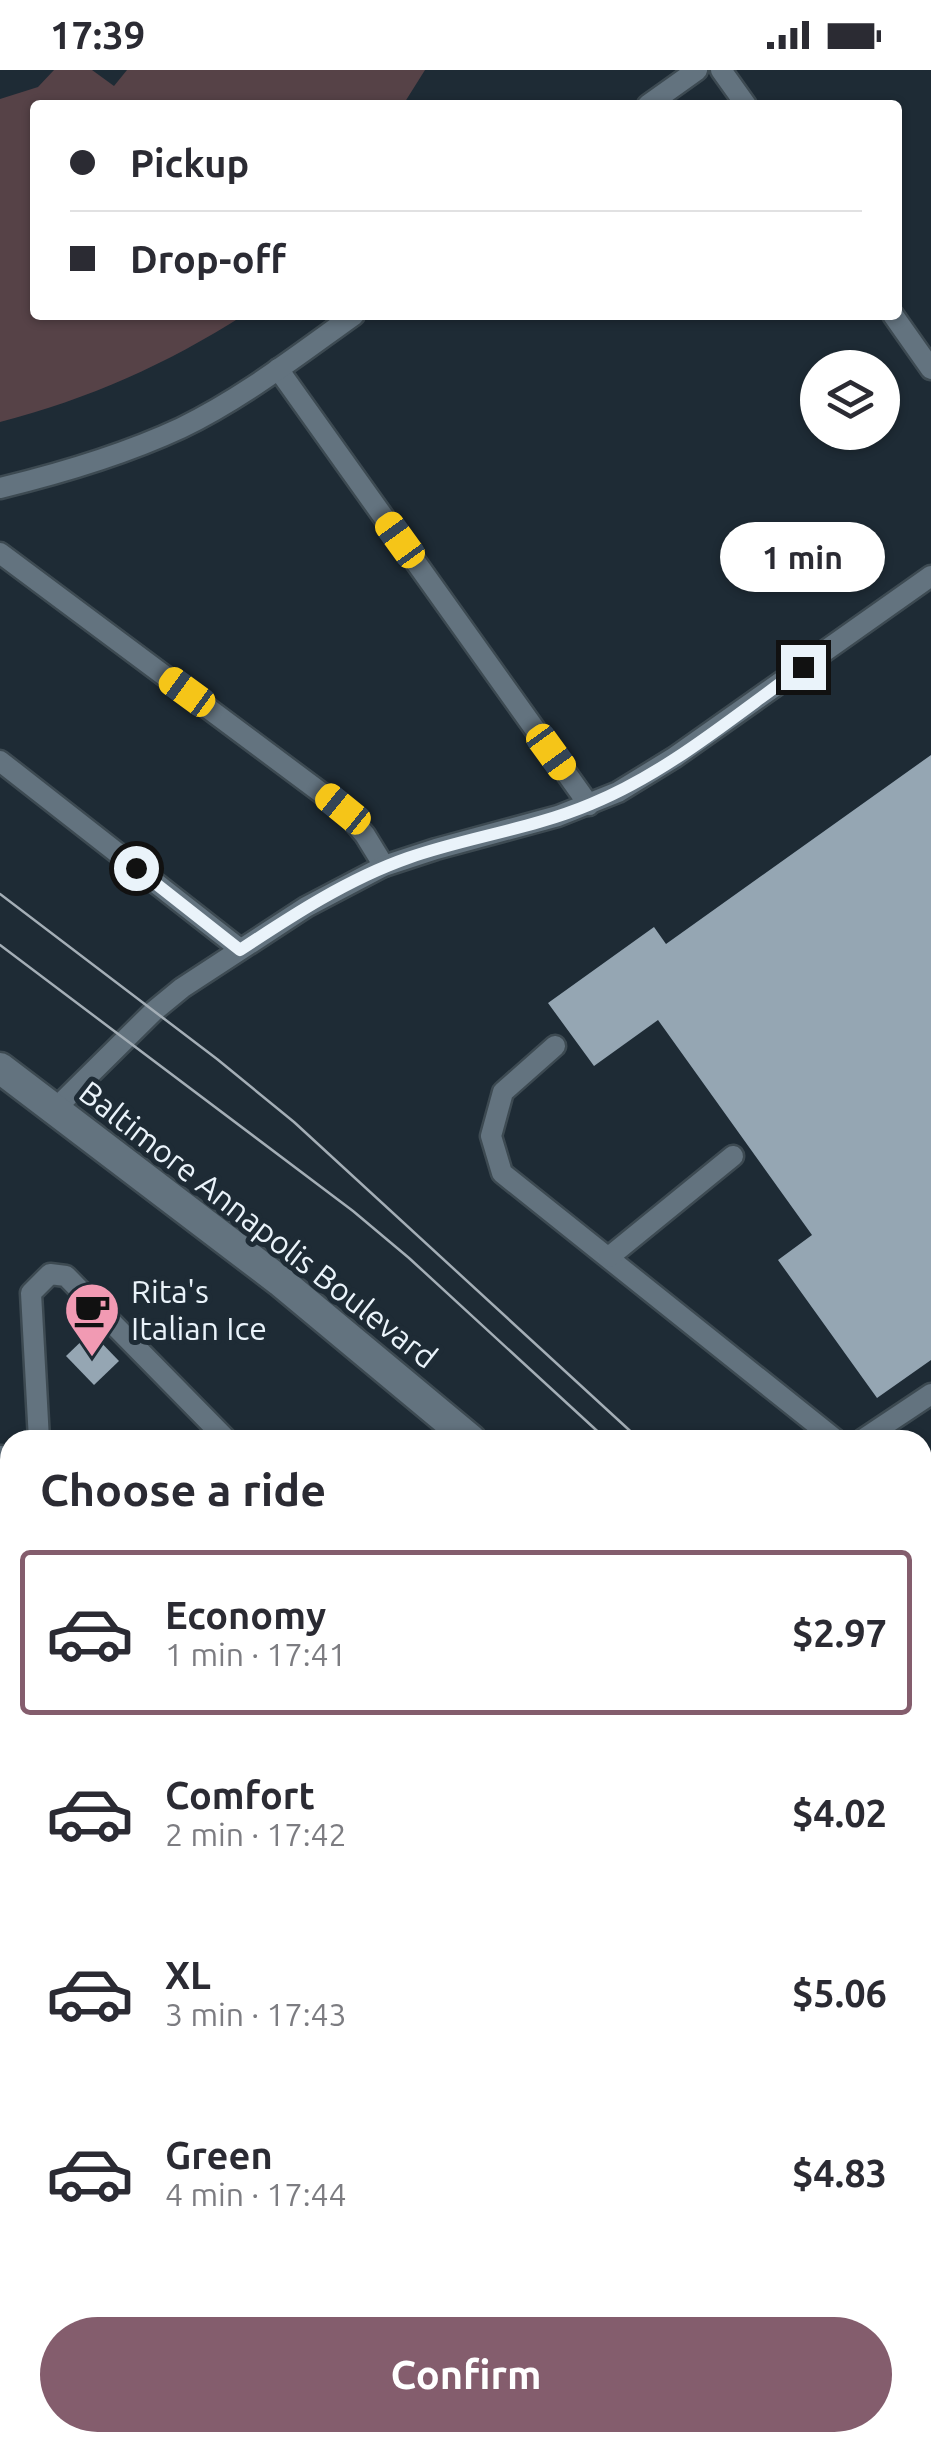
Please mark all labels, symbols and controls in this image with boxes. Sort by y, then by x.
text: 17:39 [50,14,145,56]
text: Pickup [130,142,249,184]
text: Drop-off [130,238,286,280]
map controls [800,350,900,450]
button: layers [800,350,900,450]
car [370,507,430,573]
callout: 1 min [720,522,886,592]
text: 1 min [762,539,843,575]
route end [781,645,826,690]
car [154,662,220,722]
car [521,719,581,785]
car [310,778,376,840]
route start [114,846,159,891]
street label: Baltimore Annapolis Boulevard [73,1073,445,1375]
place label: Rita's Italian Ice [131,1273,267,1346]
cafe icon: Rita's Italian Ice [62,1280,122,1359]
text: Choose a ride [40,1464,326,1515]
icon: car [45,1588,135,1678]
text: Economy [165,1594,326,1636]
text: $2.97 [792,1612,887,1654]
text: 1 min · 17:41 [165,1636,347,1672]
icon: car [45,1768,135,1858]
text: Comfort [165,1774,315,1816]
text: $4.02 [792,1792,887,1834]
text: 2 min · 17:42 [165,1816,347,1852]
icon: car [45,1948,135,2038]
text: XL [165,1954,211,1996]
text: $5.06 [792,1972,887,2014]
text: 3 min · 17:43 [165,1996,347,2032]
icon: car [45,2128,135,2218]
text: Green [165,2134,273,2176]
text: $4.83 [792,2152,887,2194]
text: 4 min · 17:44 [165,2176,347,2212]
button: Confirm [40,2317,892,2432]

